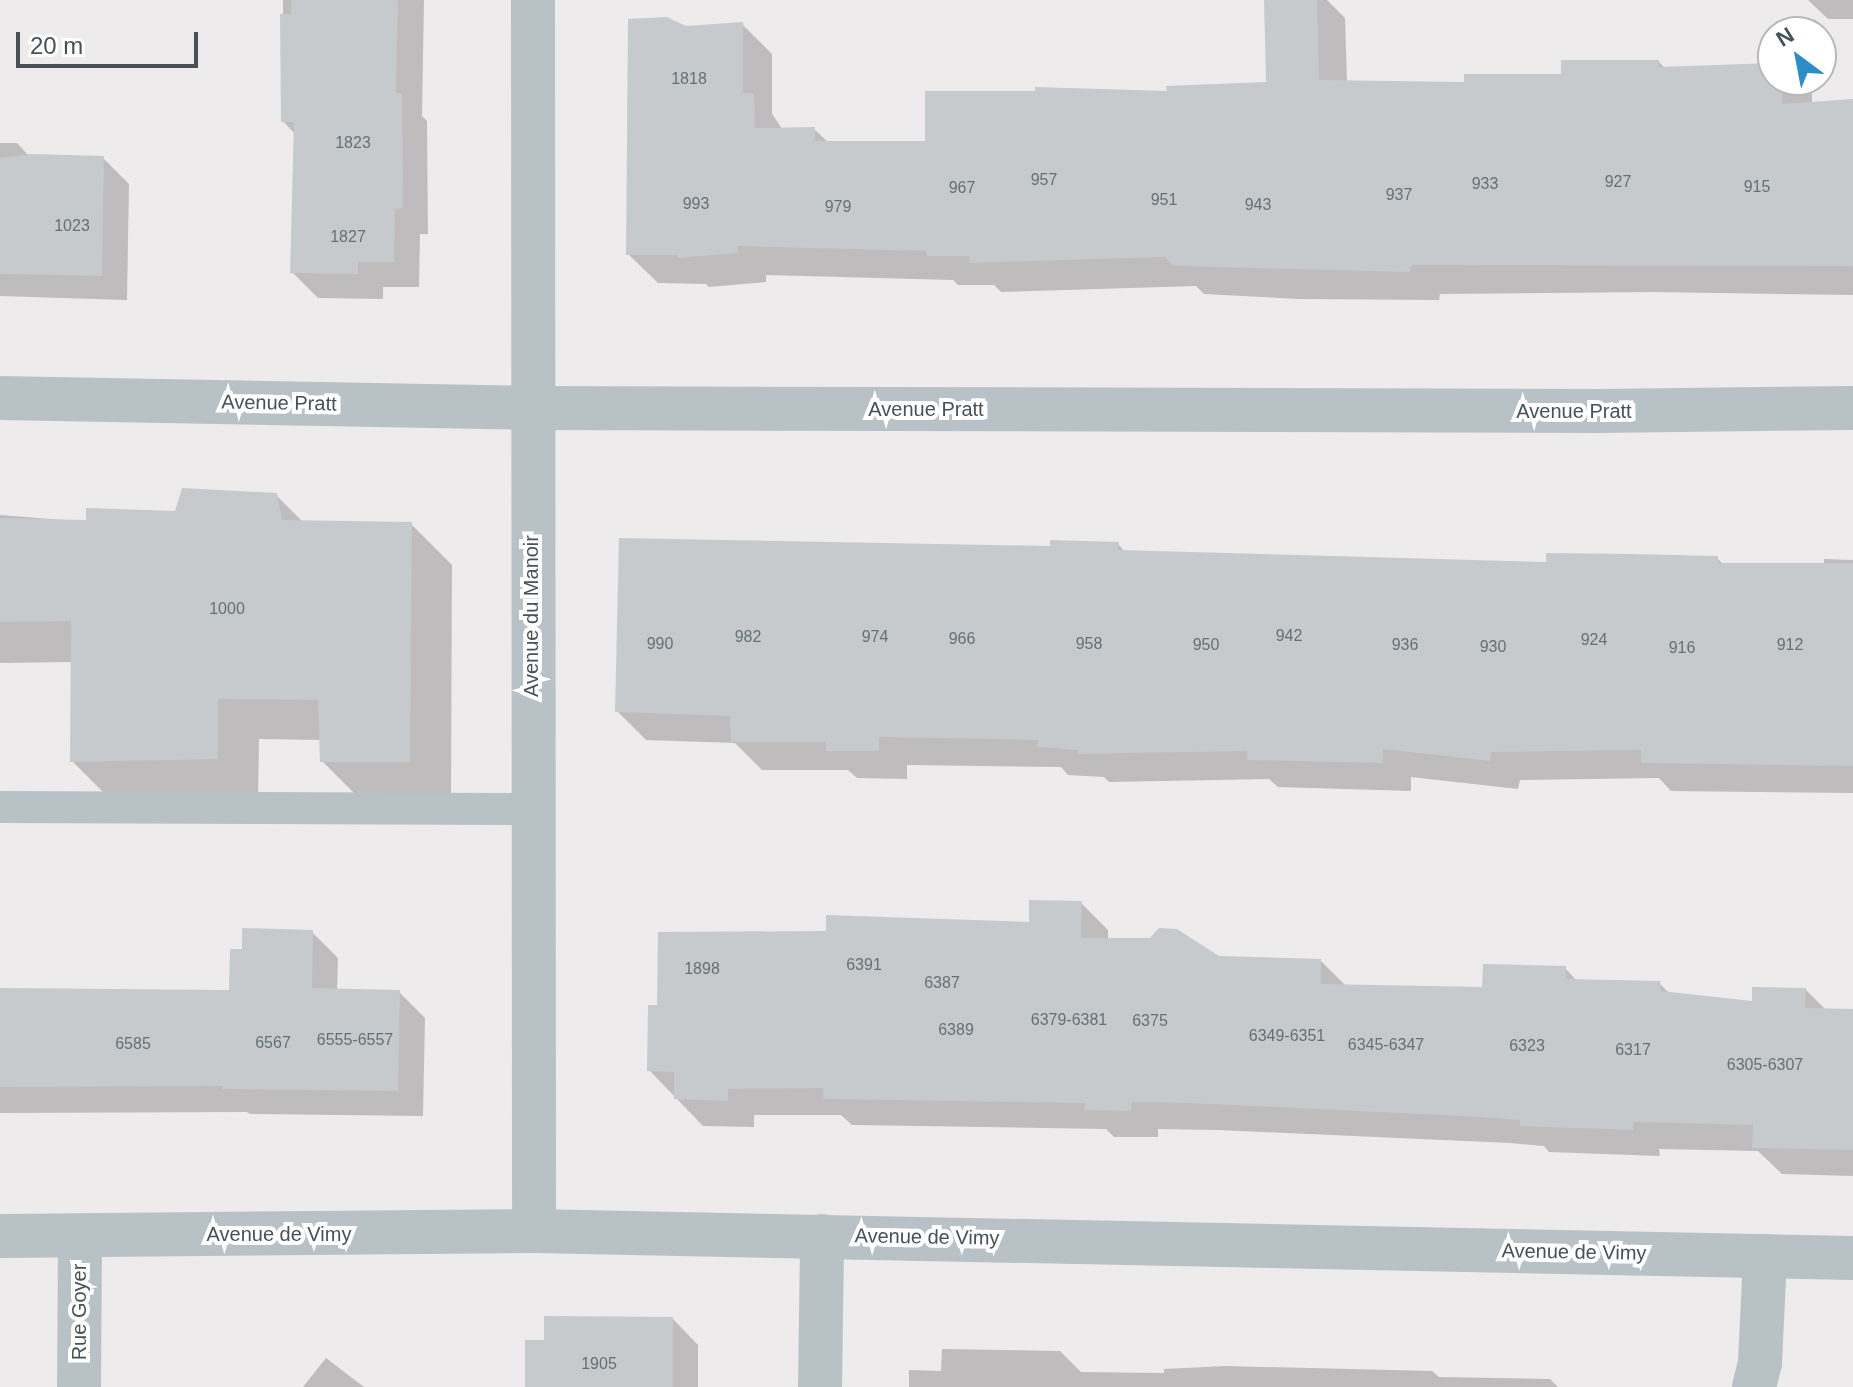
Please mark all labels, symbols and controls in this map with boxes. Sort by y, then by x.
scale bar [20,16,202,66]
north arrow [1757,16,1837,96]
text: N [1772,22,1798,52]
text: 20 m [30,32,83,59]
house number: 1818 [671,69,707,89]
house number: 1823 [335,133,371,153]
house number: 957 [1031,170,1057,190]
house number: 927 [1605,172,1631,192]
house number: 933 [1472,174,1498,194]
house number: 915 [1744,177,1770,197]
house number: 967 [949,178,975,198]
house number: 937 [1386,185,1412,205]
house number: 951 [1151,190,1177,210]
house number: 993 [683,194,709,214]
house number: 943 [1245,195,1271,215]
house number: 979 [825,197,851,217]
house number: 1023 [54,216,90,236]
house number: 1827 [330,227,366,247]
street label: Avenue Pratt [221,390,337,416]
street label: Avenue Pratt [868,397,984,421]
street label: Avenue Pratt [1516,399,1632,423]
street label: Avenue du Manoir [519,535,543,697]
house number: 1000 [209,599,245,619]
house number: 942 [1276,626,1302,646]
house number: 982 [735,627,761,647]
house number: 974 [862,627,888,647]
house number: 966 [949,629,975,649]
house number: 924 [1581,630,1607,650]
house number: 990 [647,634,673,654]
house number: 958 [1076,634,1102,654]
house number: 950 [1193,635,1219,655]
house number: 936 [1392,635,1418,655]
house number: 912 [1777,635,1803,655]
house number: 930 [1480,637,1506,657]
house number: 916 [1669,638,1695,658]
house number: 6391 [846,955,882,975]
house number: 1898 [684,959,720,979]
house number: 6387 [924,973,960,993]
house number: 6379-6381 [1031,1010,1107,1030]
house number: 6375 [1132,1011,1168,1031]
house number: 6389 [938,1020,974,1040]
house number: 6349-6351 [1249,1026,1325,1046]
house number: 6555-6557 [317,1030,393,1050]
house number: 6567 [255,1033,291,1053]
house number: 6585 [115,1034,151,1054]
house number: 6345-6347 [1348,1035,1424,1055]
house number: 6323 [1509,1036,1545,1056]
house number: 6317 [1615,1040,1651,1060]
house number: 6305-6307 [1727,1055,1803,1075]
street label: Avenue de Vimy [207,1222,351,1246]
street label: Avenue de Vimy [854,1224,1000,1250]
street label: Avenue de Vimy [1501,1239,1647,1265]
street label: Rue Goyer [67,1264,91,1360]
house number: 1905 [581,1354,617,1374]

